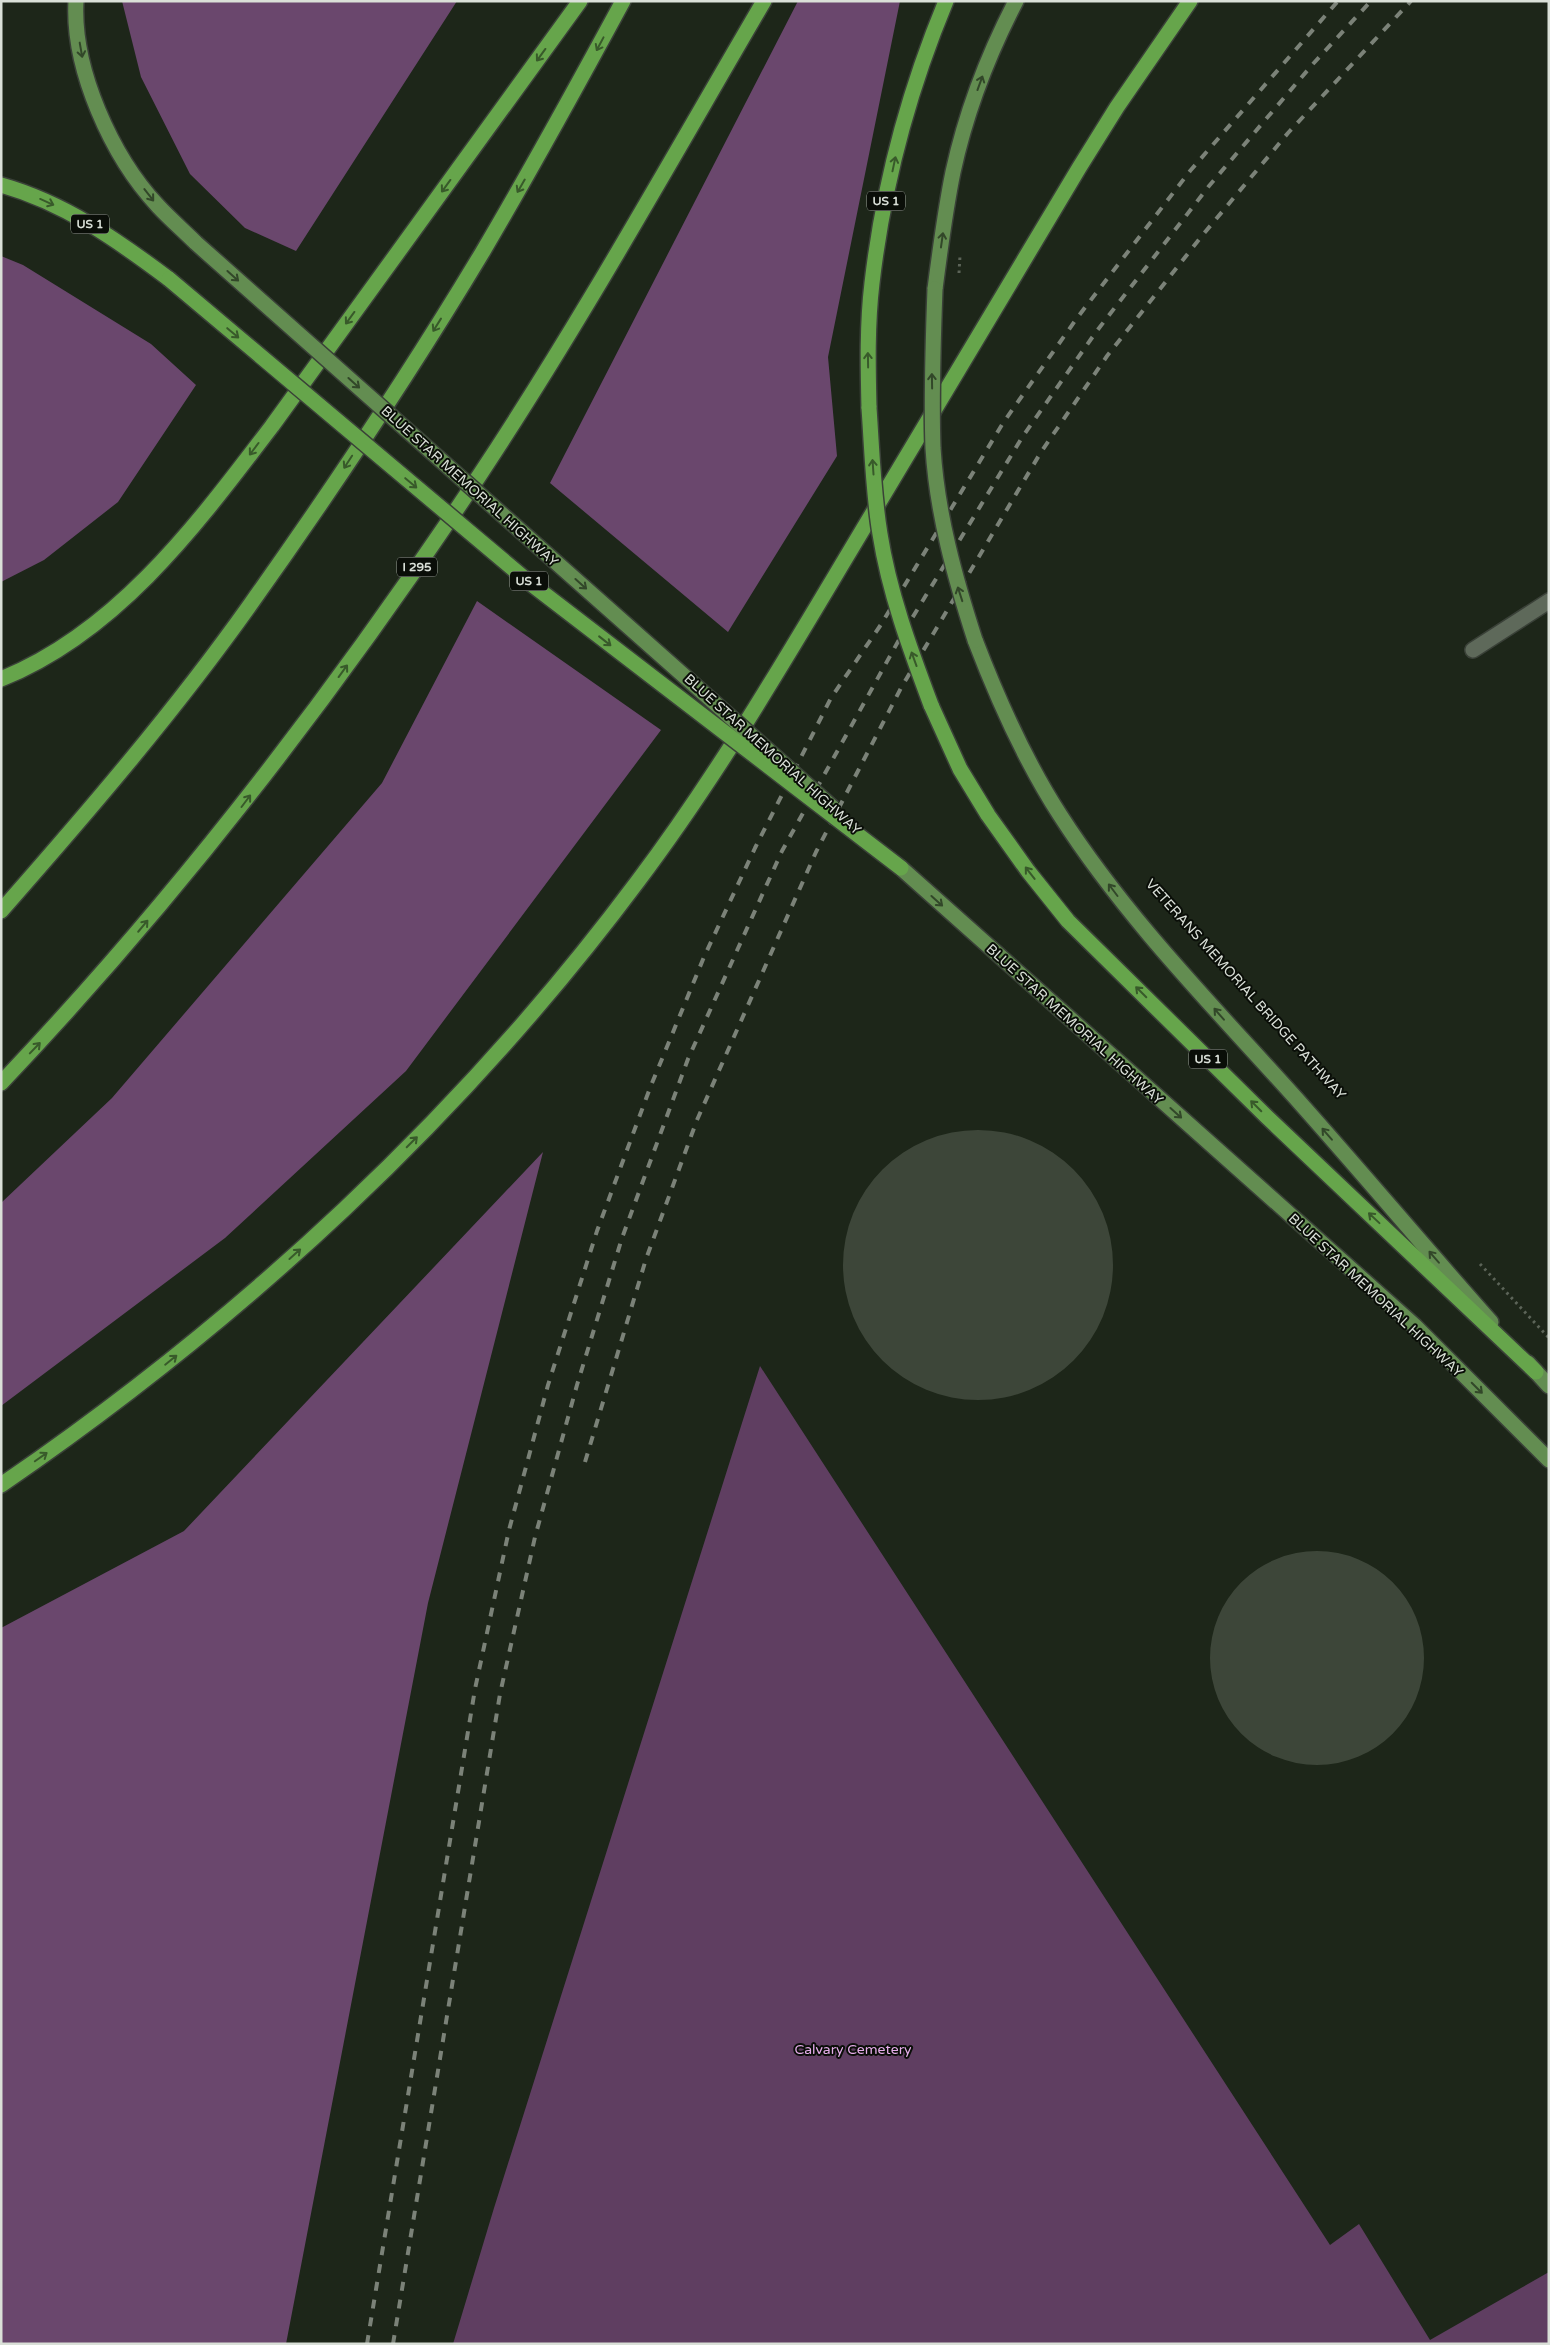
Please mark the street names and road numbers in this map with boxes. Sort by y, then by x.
road number: US 1 [867,192,905,210]
road number: US 1 [71,214,109,233]
street label: BLUE STAR MEMORIAL HIGHWAY [378,402,562,570]
road number: I 295 [397,558,437,576]
road number: US 1 [510,572,548,590]
street label: BLUE STAR MEMORIAL HIGHWAY [681,670,865,838]
street label: VETERANS MEMORIAL BRIDGE PATHWAY [1142,876,1349,1103]
street label: BLUE STAR MEMORIAL HIGHWAY [983,940,1167,1108]
road number: US 1 [1189,1050,1227,1068]
street label: BLUE STAR MEMORIAL HIGHWAY [1285,1210,1466,1381]

